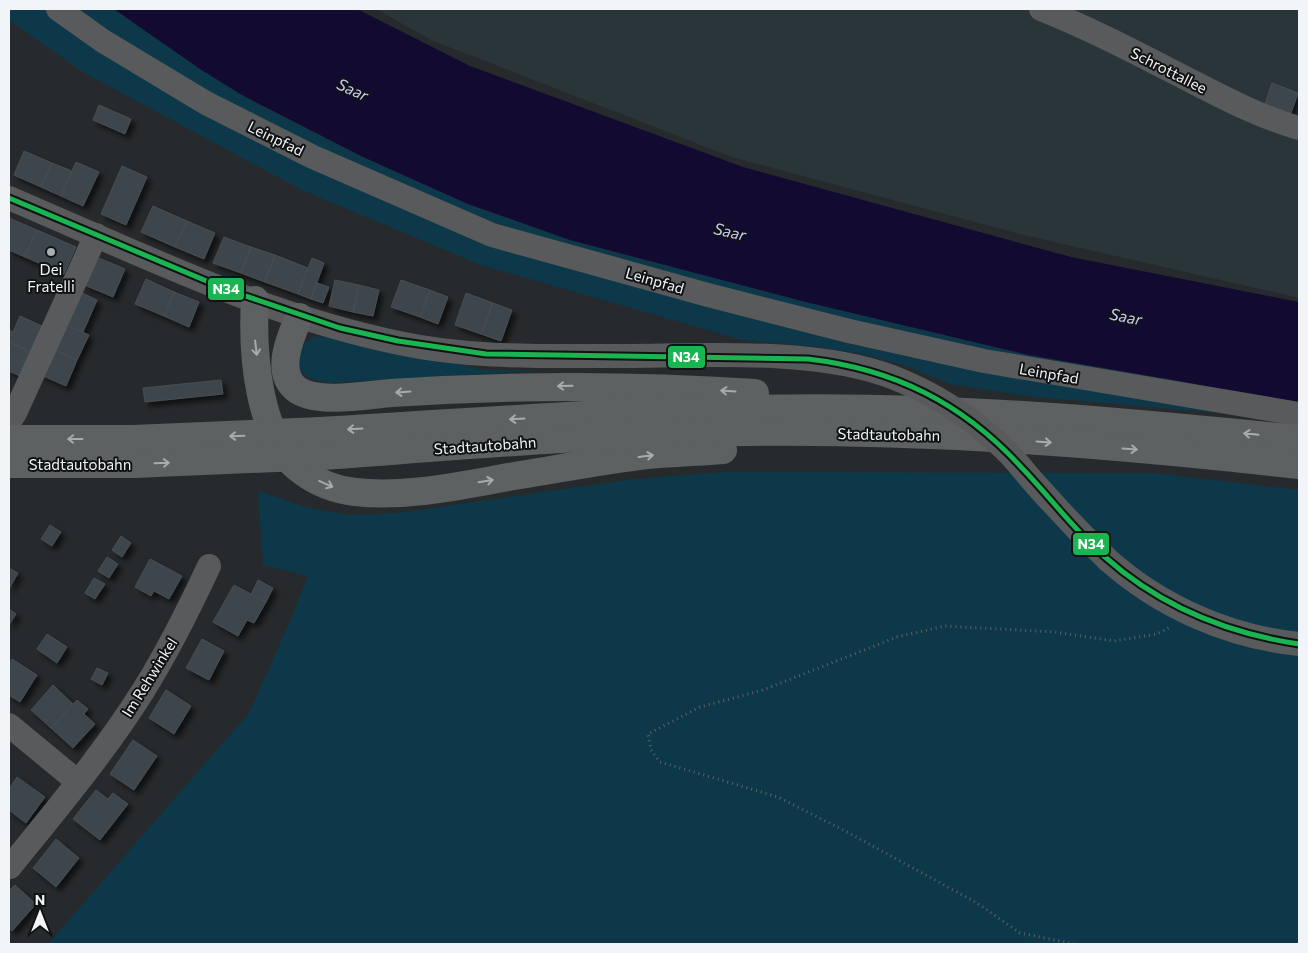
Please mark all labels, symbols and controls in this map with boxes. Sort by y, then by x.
street label: Schrottallee [1128,43,1210,97]
water label: Saar [334,74,372,105]
street label: Leinpfad [245,117,307,159]
water label: Saar [712,218,749,244]
marker: Dei Fratelli [45,246,57,258]
place label: Dei Fratelli [27,260,75,295]
street label: Leinpfad [624,263,686,297]
line badge: N34 [207,277,245,301]
text: N34 [212,280,240,297]
water label: Saar [1108,304,1144,329]
one-way arrow [251,340,261,356]
line badge: N34 [667,345,706,369]
text: N34 [672,348,700,365]
street label: Leinpfad [1018,359,1080,387]
one-way arrow [558,382,574,391]
one-way arrow [720,386,736,395]
one-way arrow [395,388,411,397]
one-way arrow [509,415,525,424]
one-way arrow [347,424,363,433]
street label: Stadtautobahn [838,424,940,444]
one-way arrow [1243,429,1259,439]
one-way arrow [229,431,245,440]
street label: Stadtautobahn [433,432,537,458]
one-way arrow [67,434,83,444]
one-way arrow [1036,438,1052,447]
one-way arrow [1121,444,1137,453]
one-way arrow [638,451,654,461]
street label: Stadtautobahn [29,455,131,473]
one-way arrow [154,459,170,468]
one-way arrow [478,476,494,486]
one-way arrow [318,480,333,490]
line badge: N34 [1072,532,1110,556]
text: N34 [1077,535,1105,552]
street label: Im Rehwinkel [118,634,180,720]
north arrow [15,888,65,938]
text: N [35,891,45,908]

